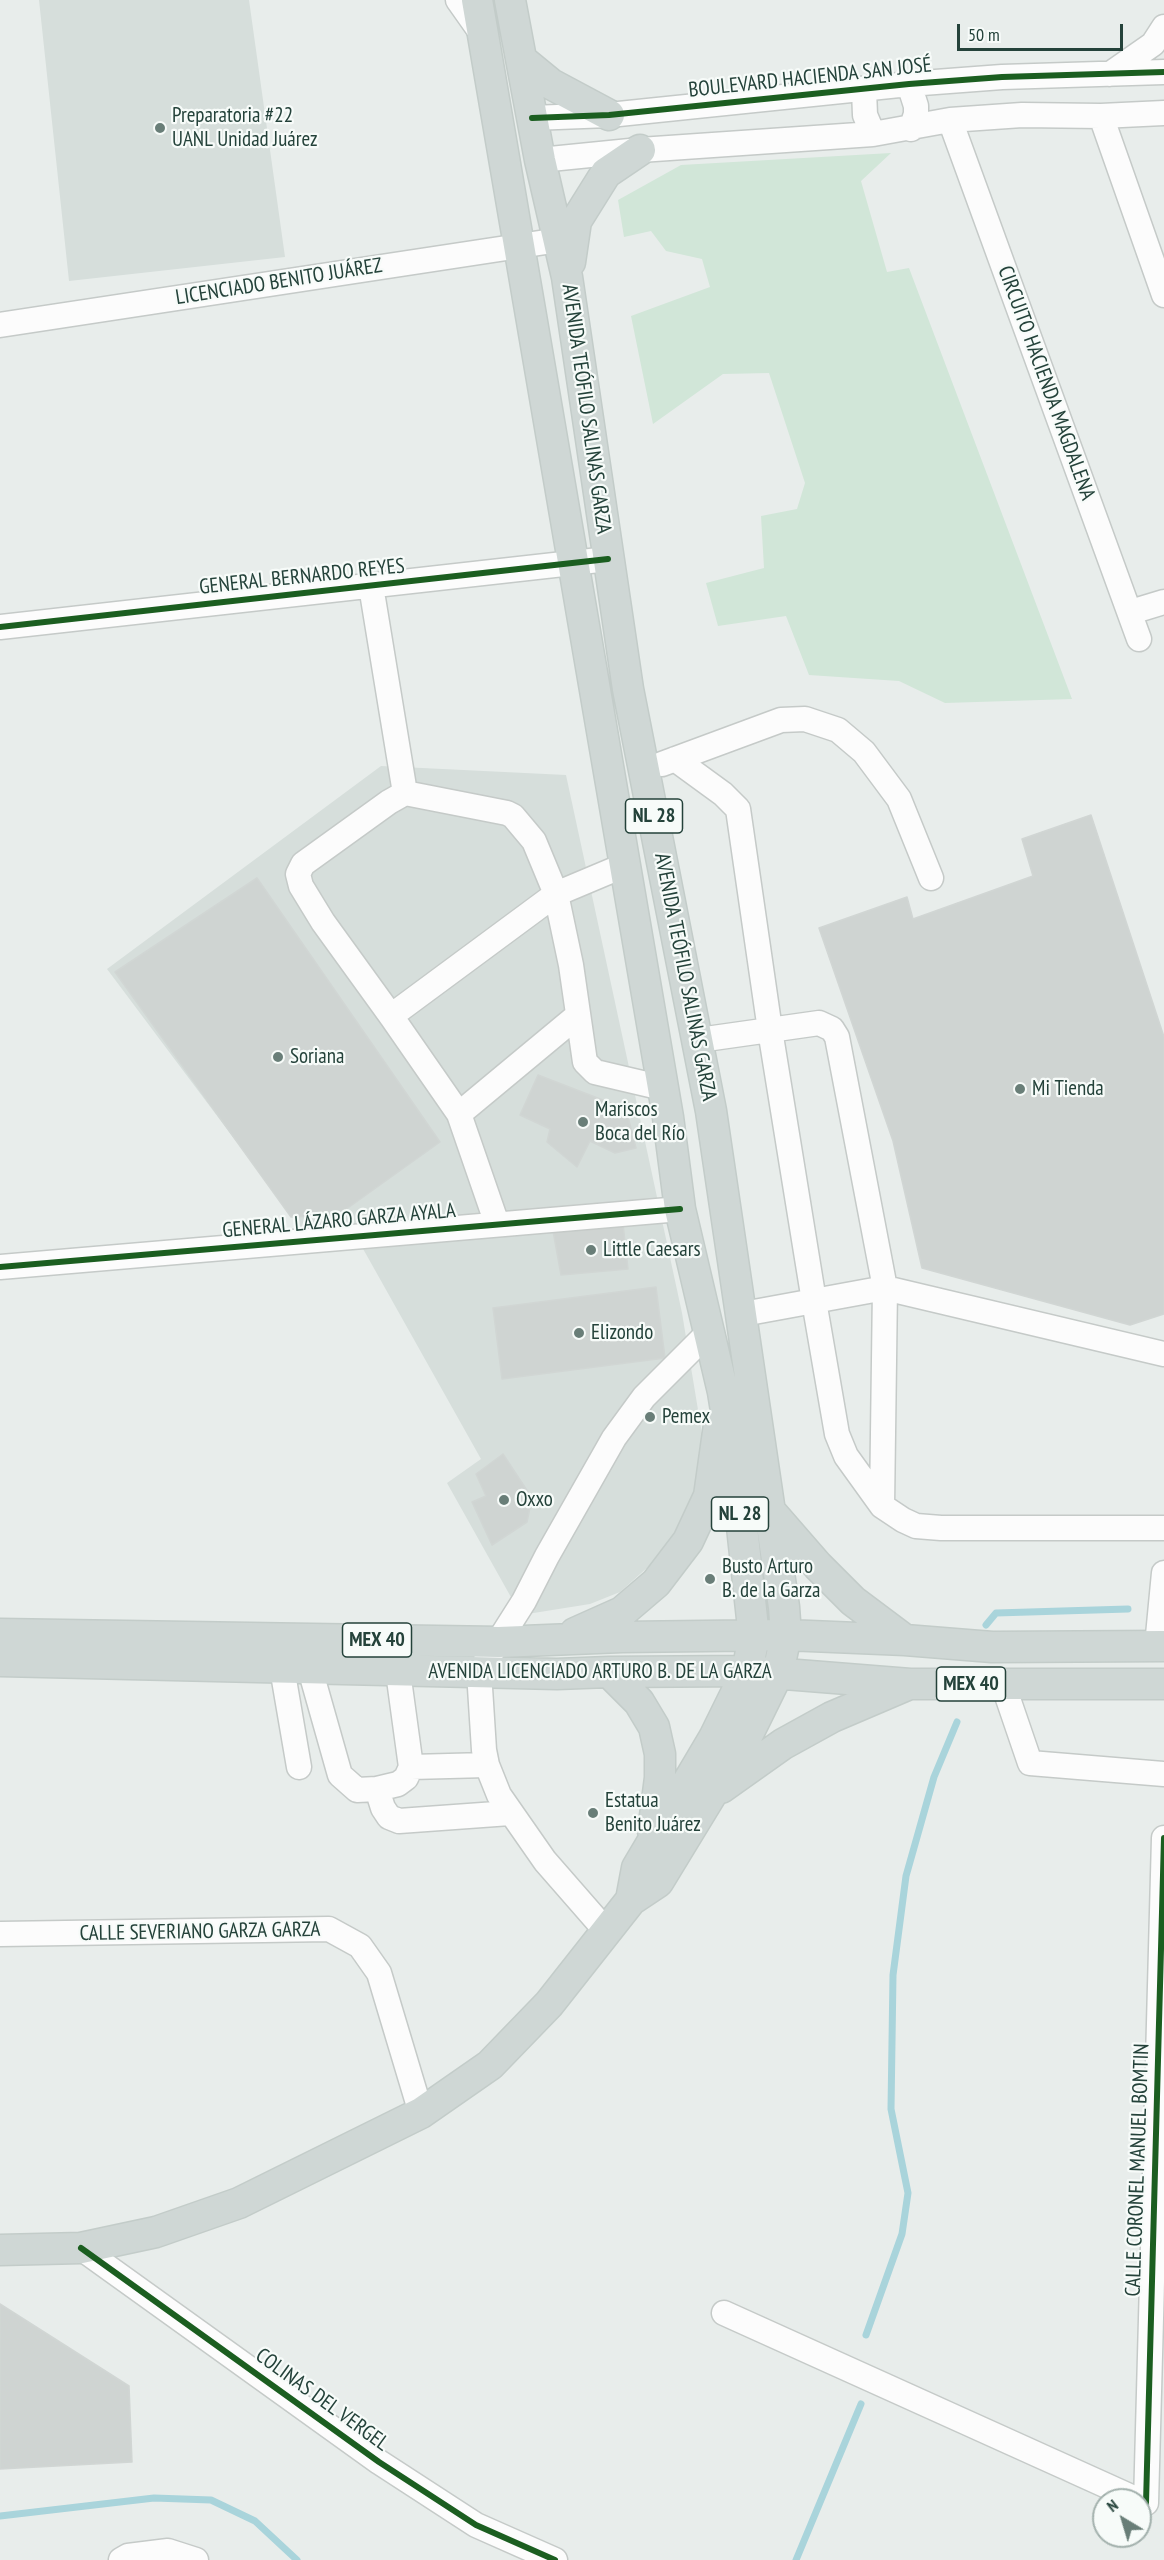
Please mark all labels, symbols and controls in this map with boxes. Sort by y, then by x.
scale bar [960,12,1126,50]
text: 50 m [968,23,1000,46]
street label: BOULEVARD HACIENDA SAN JOSÉ [687,53,933,103]
place label: Preparatoria #22 UANL Unidad Juárez [172,103,317,153]
marker: Preparatoria #22 UANL Unidad Juárez [153,121,167,135]
street label: LICENCIADO BENITO JUÁREZ [174,253,384,311]
street label: CIRCUITO HACIENDA MAGDALENA [992,263,1100,503]
street label: AVENIDA TEÓFILO SALINAS GARZA [556,282,616,536]
street label: GENERAL BERNARDO REYES [198,554,406,600]
road number: NL 28 [626,799,682,833]
street label: AVENIDA TEÓFILO SALINAS GARZA [649,851,721,1103]
place label: Soriana [290,1044,344,1070]
marker: Soriana [271,1050,285,1064]
place label: Mi Tienda [1032,1076,1104,1102]
marker: Mi Tienda [1013,1082,1027,1096]
place label: Mariscos Boca del Río [595,1097,685,1147]
marker: Mariscos Boca del Río [576,1115,590,1129]
street label: GENERAL LÁZARO GARZA AYALA [221,1198,457,1244]
place label: Little Caesars [603,1237,701,1263]
marker: Little Caesars [584,1243,598,1257]
place label: Elizondo [591,1320,653,1346]
marker: Elizondo [572,1326,586,1340]
place label: Pemex [662,1404,710,1430]
marker: Pemex [643,1410,657,1424]
place label: Oxxo [516,1487,553,1513]
marker: Oxxo [497,1493,511,1507]
road number: NL 28 [712,1497,768,1531]
place label: Busto Arturo B. de la Garza [722,1554,820,1604]
marker: Busto Arturo B. de la Garza [703,1572,717,1586]
road number: MEX 40 [342,1623,412,1657]
street label: AVENIDA LICENCIADO ARTURO B. DE LA GARZA [428,1659,772,1685]
road number: MEX 40 [936,1667,1006,1701]
place label: Estatua Benito Juárez [605,1788,701,1838]
marker: Estatua Benito Juárez [586,1806,600,1820]
street label: CALLE SEVERIANO GARZA GARZA [79,1917,321,1947]
street label: CALLE CORONEL MANUEL BOMTIN [1121,2043,1155,2297]
street label: COLINAS DEL VERGEL [251,2343,393,2457]
north arrow [1092,2488,1152,2548]
text: N [1103,2495,1122,2516]

